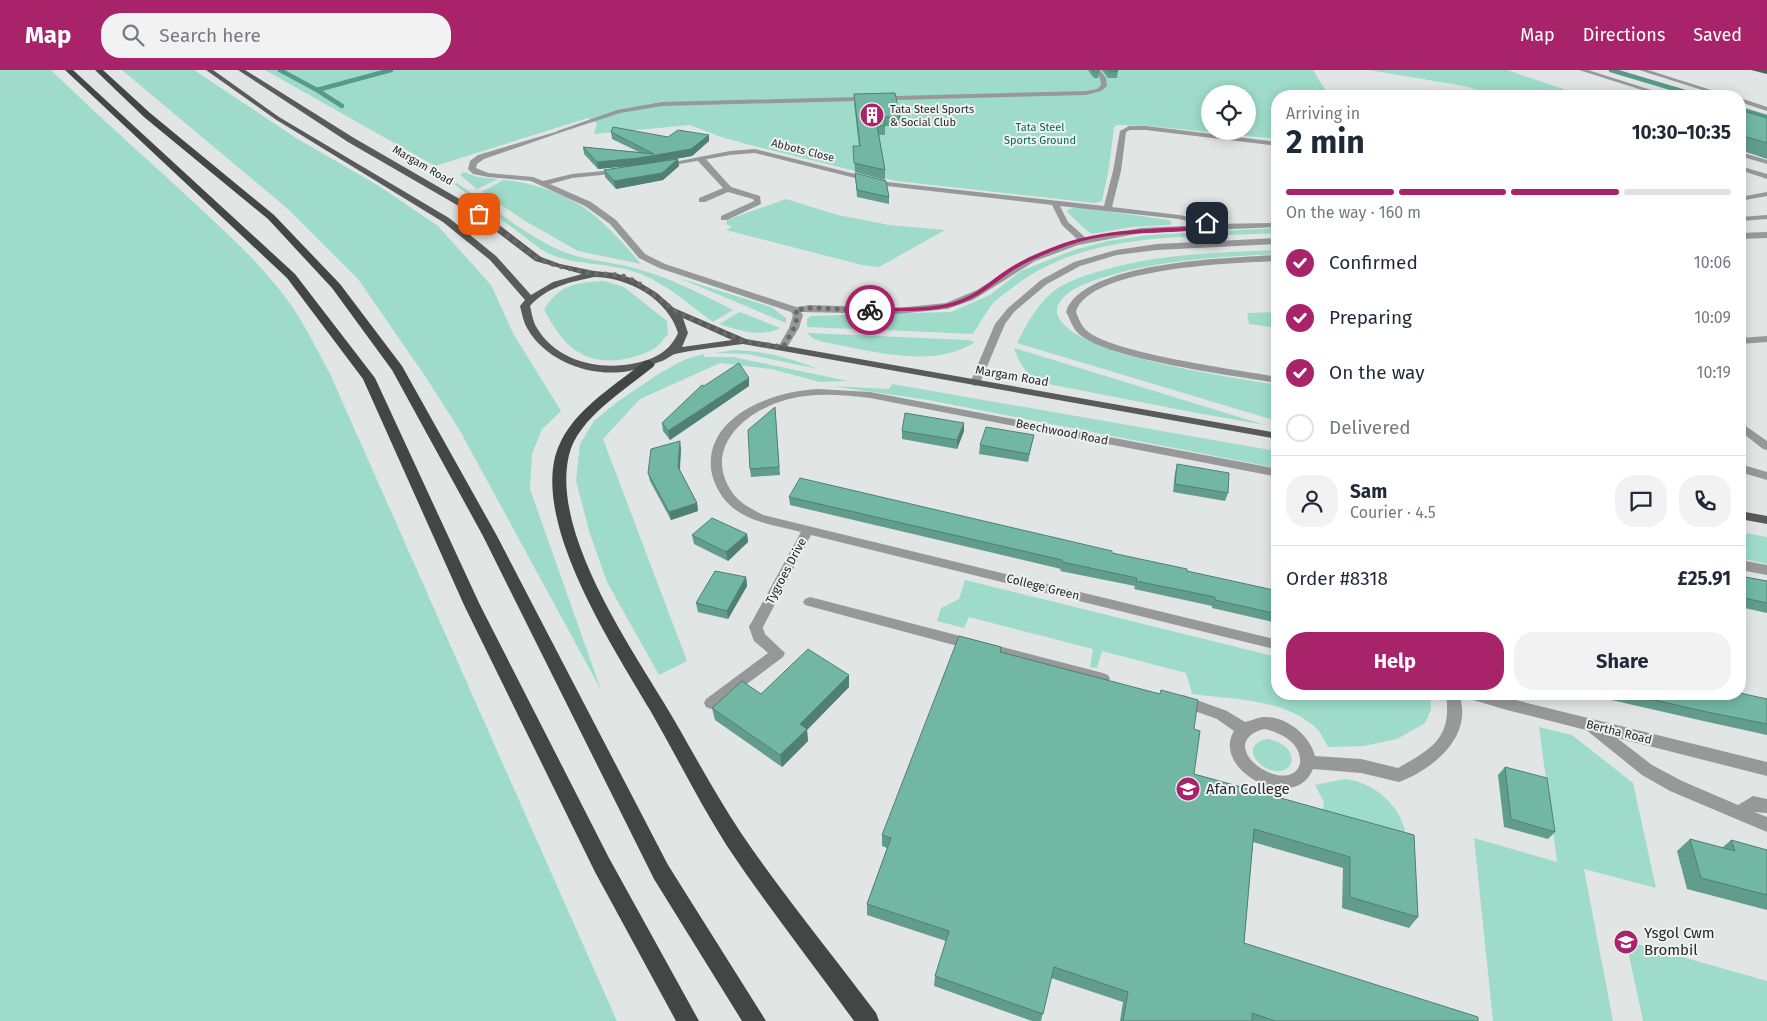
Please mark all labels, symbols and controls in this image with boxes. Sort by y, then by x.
search box [101,13,451,58]
text: Map [25,21,71,49]
icon: search [119,21,147,49]
text: Search here [159,24,261,47]
text: Map [1520,24,1555,46]
text: Directions [1583,24,1665,46]
text: Saved [1693,24,1742,46]
map controls [1201,85,1256,140]
button: locate [1201,85,1256,140]
building icon: Tata Steel Sports & Social Club [859,102,885,128]
place label: Tata Steel Sports & Social Club [890,103,974,129]
text: Arriving in [1286,104,1360,123]
park label: Tata Steel Sports Ground [1004,121,1076,147]
text: 10:30–10:35 [1632,121,1731,144]
text: 2 min [1286,123,1365,161]
street label: Abbots Close [770,136,836,165]
street label: Margam Road [390,143,455,188]
pin [458,193,500,235]
icon: bag [465,200,493,228]
pin [1186,202,1228,244]
text: On the way · 160 m [1286,203,1421,222]
icon: home [1193,209,1221,237]
icon: check [1286,249,1314,277]
text: Confirmed [1329,251,1418,274]
text: 10:06 [1694,253,1731,272]
courier [845,285,895,335]
icon: bike [856,296,884,324]
icon: check [1286,304,1314,332]
text: Preparing [1329,306,1412,329]
text: 10:09 [1694,308,1731,327]
icon: check [1286,359,1314,387]
text: On the way [1329,361,1425,384]
street label: Margam Road [974,363,1050,389]
text: 10:19 [1697,363,1731,382]
street label: Beechwood Road [1015,416,1109,448]
text: Delivered [1329,416,1411,439]
button: person [1286,475,1338,527]
button: chat [1615,475,1667,527]
button: phone [1679,475,1731,527]
text: Sam [1350,480,1387,503]
text: Courier · 4.5 [1350,503,1436,522]
street label: Tygroes Drive [763,536,809,606]
text: Order #8318 [1286,567,1388,590]
text: £25.91 [1678,567,1731,590]
street label: College Green [1005,571,1081,603]
button: Help [1286,632,1504,690]
button: Share [1514,632,1731,690]
street label: Bertha Road [1585,717,1653,747]
school or university icon: Afan College [1175,776,1201,802]
place label: Afan College [1206,780,1290,798]
place label: Ysgol Cwm Brombil [1644,924,1715,959]
school or university icon: Ysgol Cwm Brombil [1613,929,1639,955]

